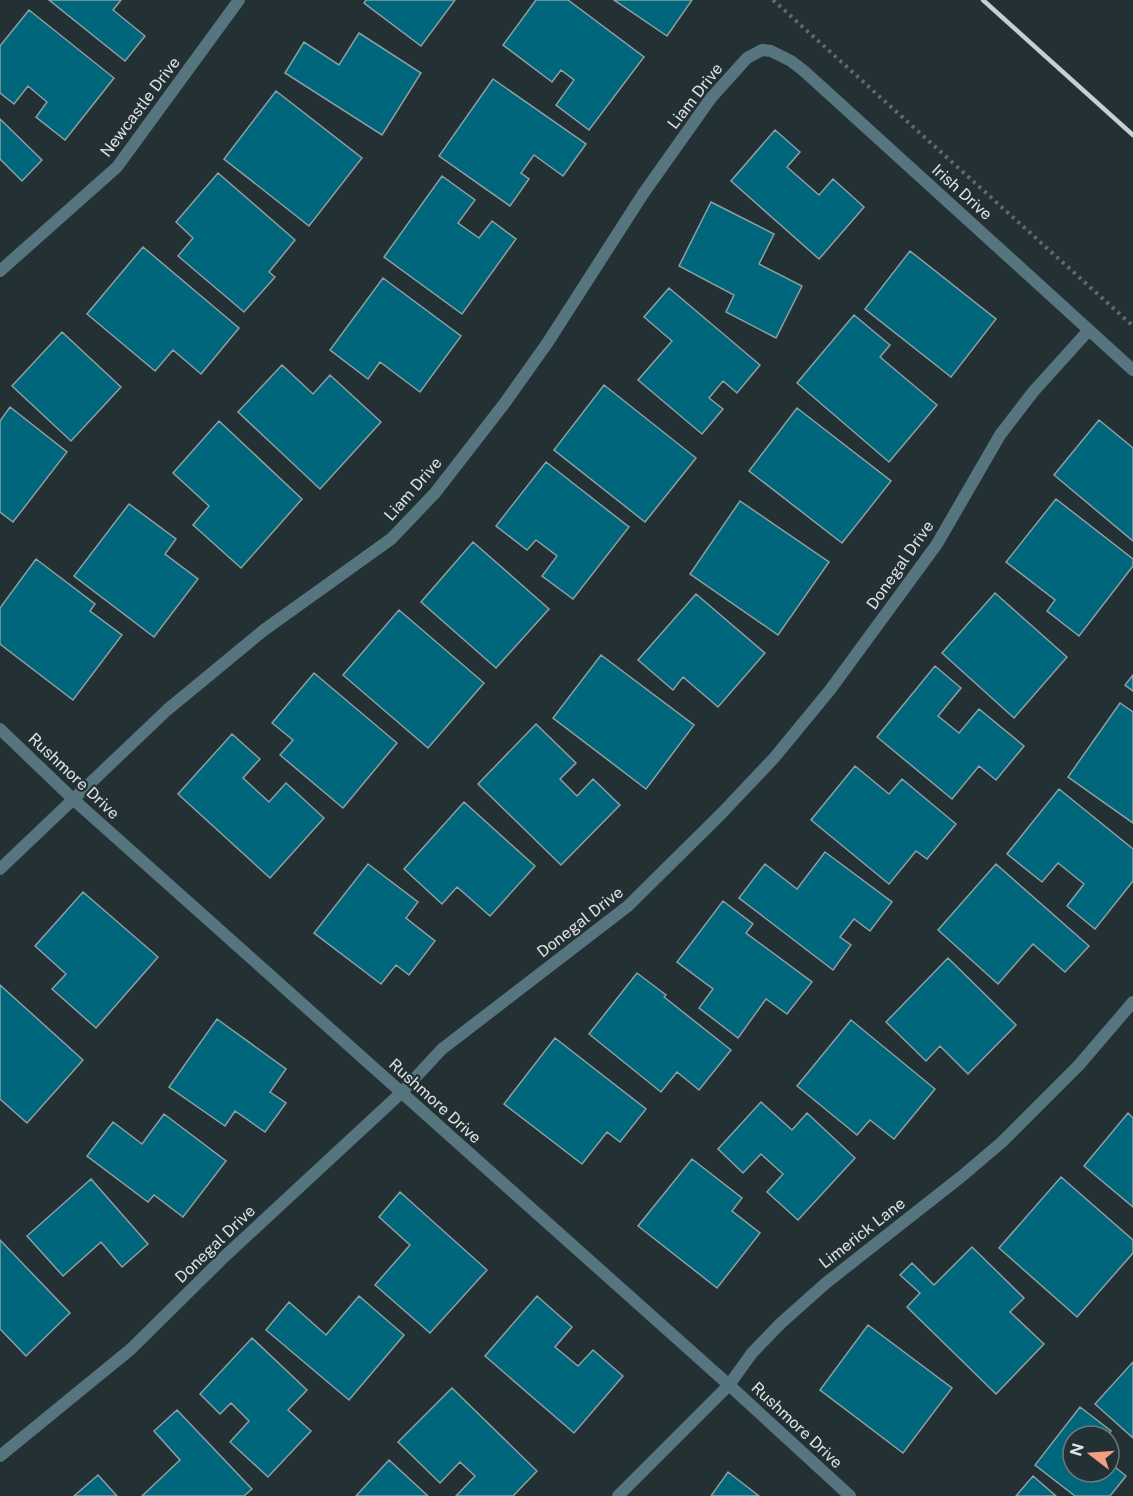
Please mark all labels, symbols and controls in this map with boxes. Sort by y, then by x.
street label: Newcastle Drive [96,53,184,161]
street label: Liam Drive [663,59,727,133]
street label: Irish Drive [928,160,996,224]
street label: Liam Drive [380,453,446,525]
street label: Donegal Drive [862,517,938,613]
street label: Rushmore Drive [25,729,123,823]
street label: Donegal Drive [533,883,627,961]
street label: Rushmore Drive [385,1055,485,1147]
street label: Limerick Lane [815,1193,909,1273]
street label: Donegal Drive [171,1201,259,1287]
street label: Rushmore Drive [748,1378,846,1472]
north arrow [1061,1424,1121,1484]
text: N [1066,1441,1088,1459]

